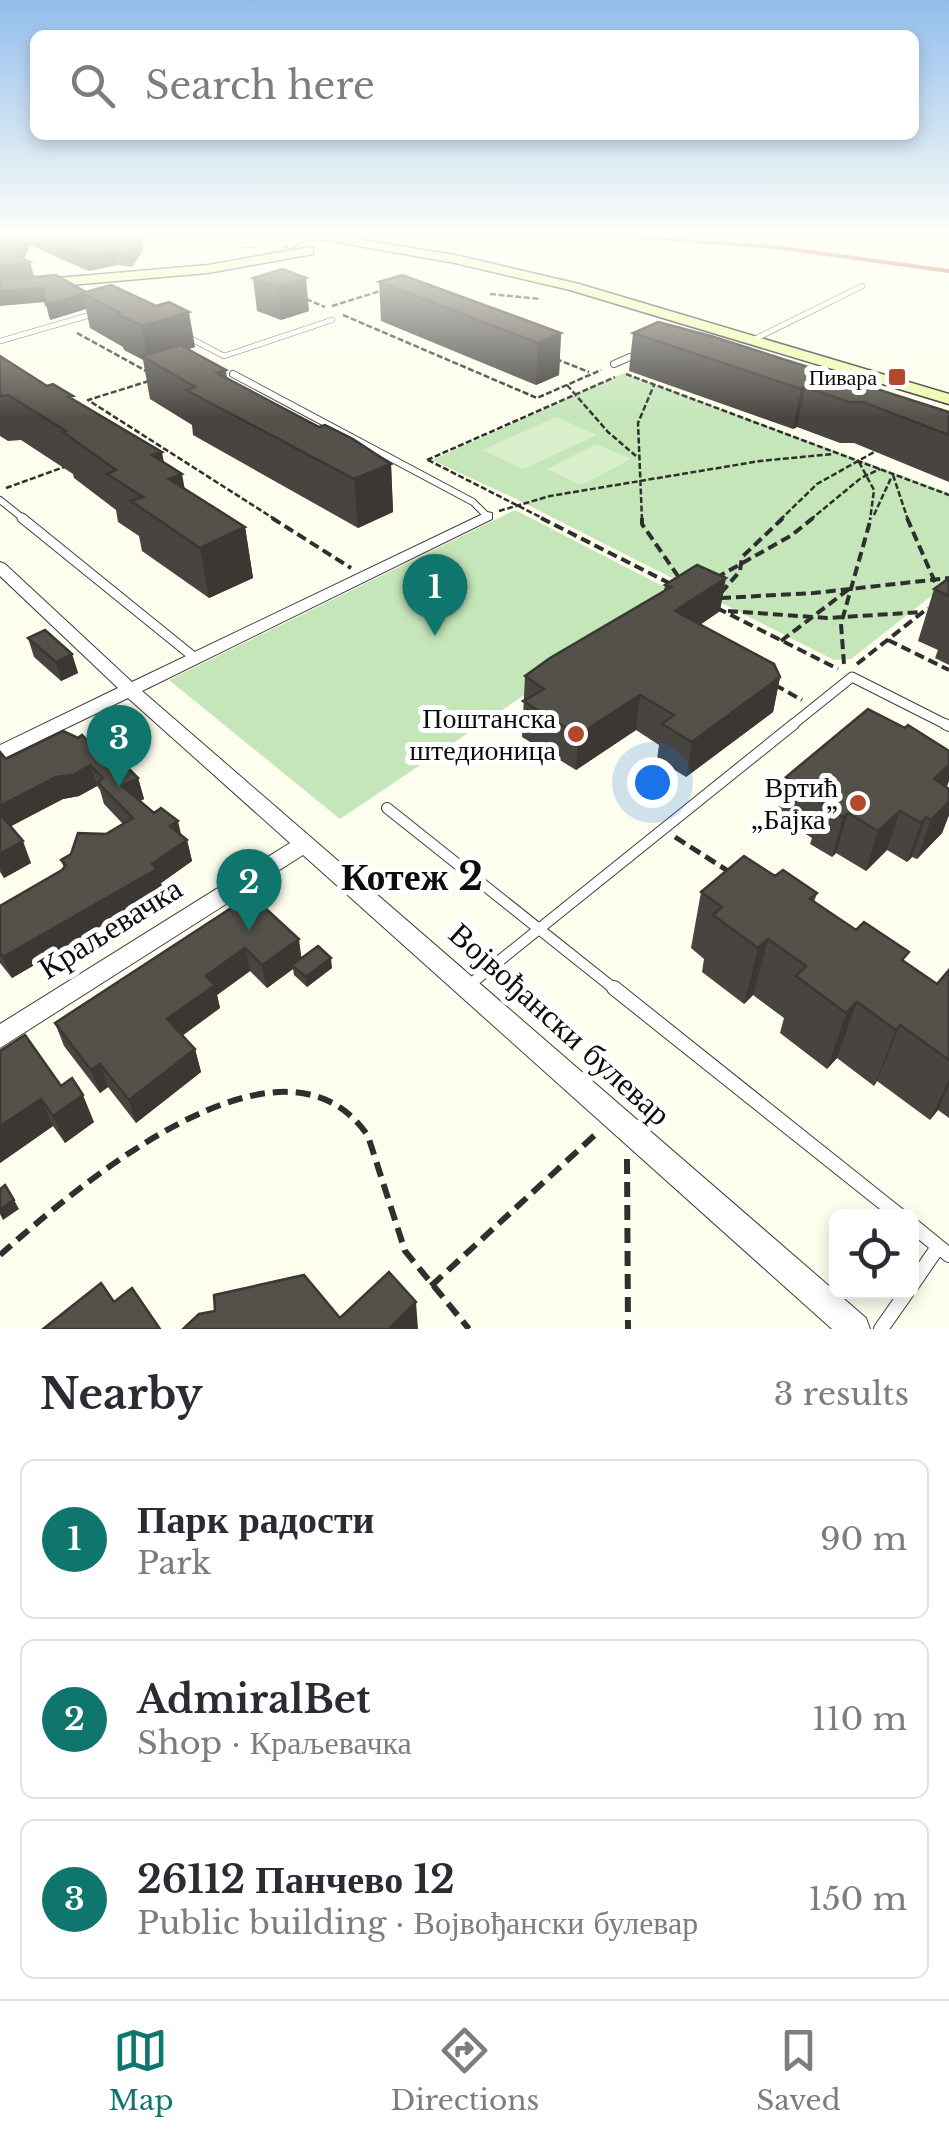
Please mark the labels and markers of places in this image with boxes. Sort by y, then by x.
place label: Пивара [809,364,877,391]
marker: Пивара [886,366,908,388]
pin: 1 [402,554,468,636]
place label: Поштанска штедионица [410,701,557,768]
pin: 3 [86,704,152,787]
marker: Поштанска штедионица [565,723,587,745]
place label: Вртић „Бајка” [751,770,838,837]
marker: Вртић „Бајка” [847,792,869,814]
pin: 2 [216,848,282,931]

